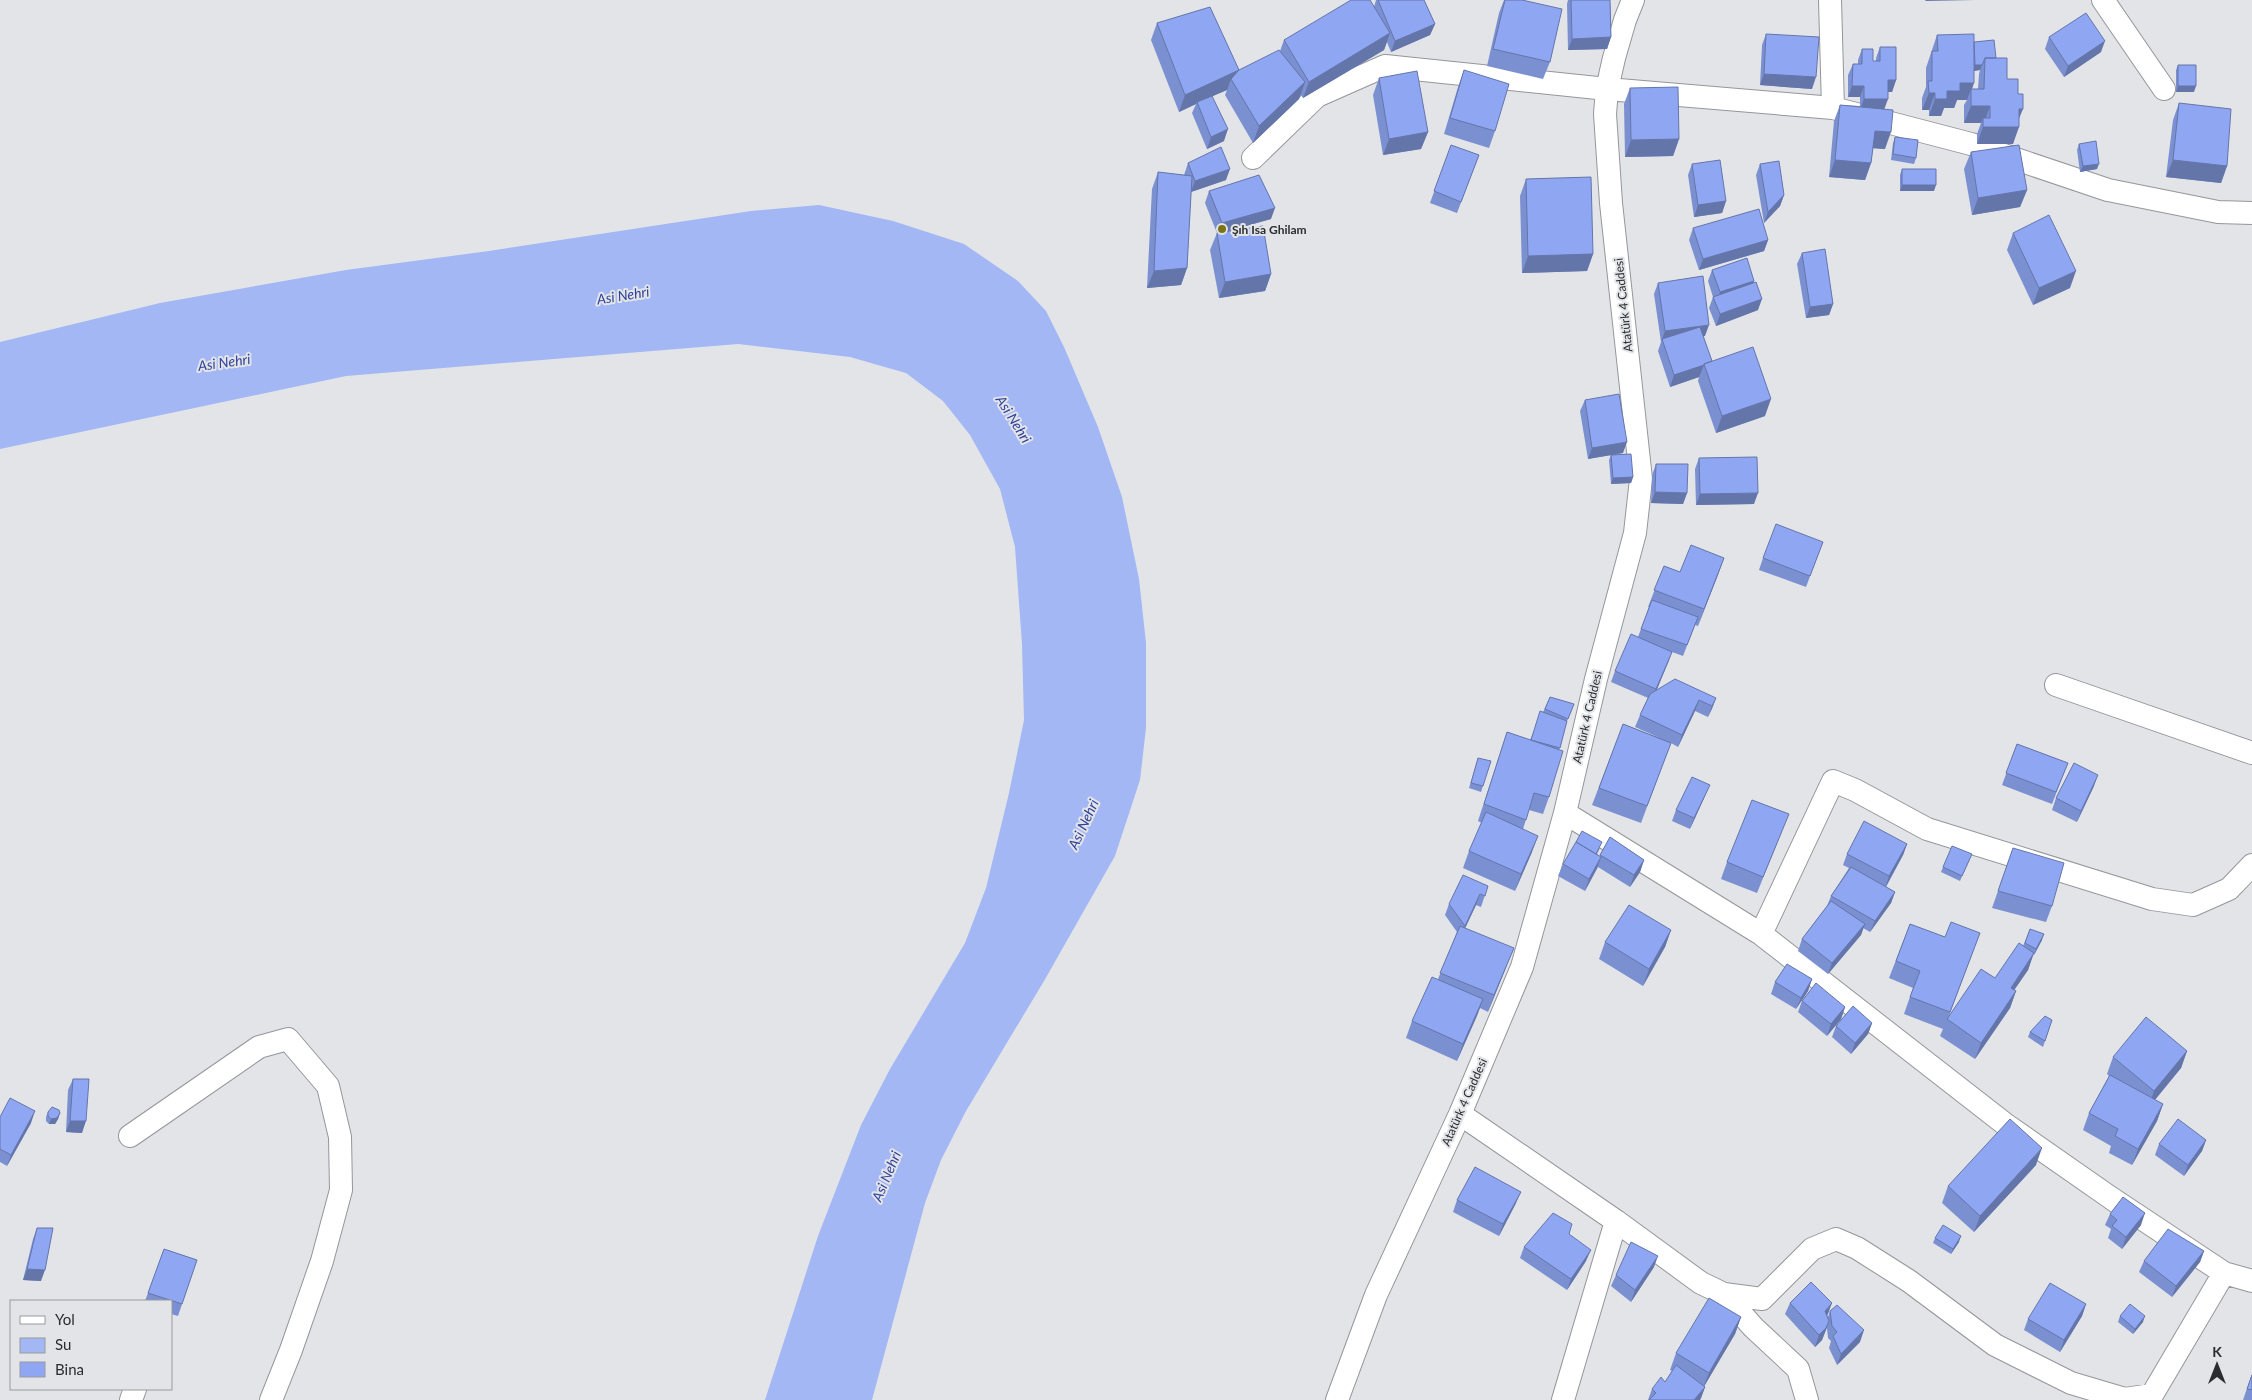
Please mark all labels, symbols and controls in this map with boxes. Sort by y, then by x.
place label: Şıh Isa Ghilam [1232,222,1307,237]
marker: Şıh Isa Ghilam [1216,223,1228,235]
street label: Atatürk 4 Caddesi [1611,257,1635,353]
water label: Asi Nehri [595,282,651,308]
water label: Asi Nehri [196,350,252,374]
water label: Asi Nehri [992,391,1036,447]
street label: Atatürk 4 Caddesi [1569,669,1605,765]
water label: Asi Nehri [1064,796,1102,852]
street label: Atatürk 4 Caddesi [1438,1056,1490,1148]
water label: Asi Nehri [867,1148,904,1205]
legend [10,1300,172,1390]
text: Yol [55,1310,75,1328]
text: Su [55,1335,71,1353]
north arrow [2192,1340,2242,1390]
text: K [2212,1343,2222,1360]
text: Bina [55,1360,84,1378]

